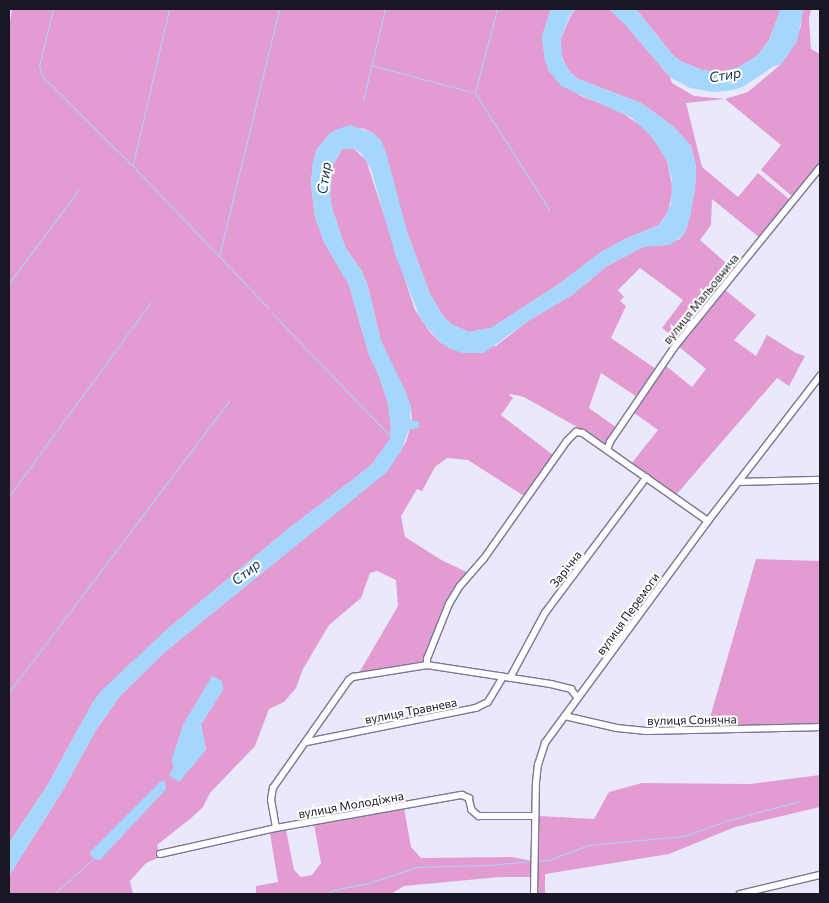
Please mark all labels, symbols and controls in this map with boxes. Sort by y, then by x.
water label: Стир [708,64,742,86]
water label: Стир [313,161,335,195]
street label: вулиця Мальовнича [660,251,742,347]
street label: Зарічна [547,548,585,590]
water label: Стир [228,555,264,589]
street label: вулиця Перемоги [593,570,663,658]
street label: вулиця Травнева [364,695,458,727]
street label: вулиця Сонячна [647,712,737,728]
street label: вулиця Молодіжна [297,789,405,821]

